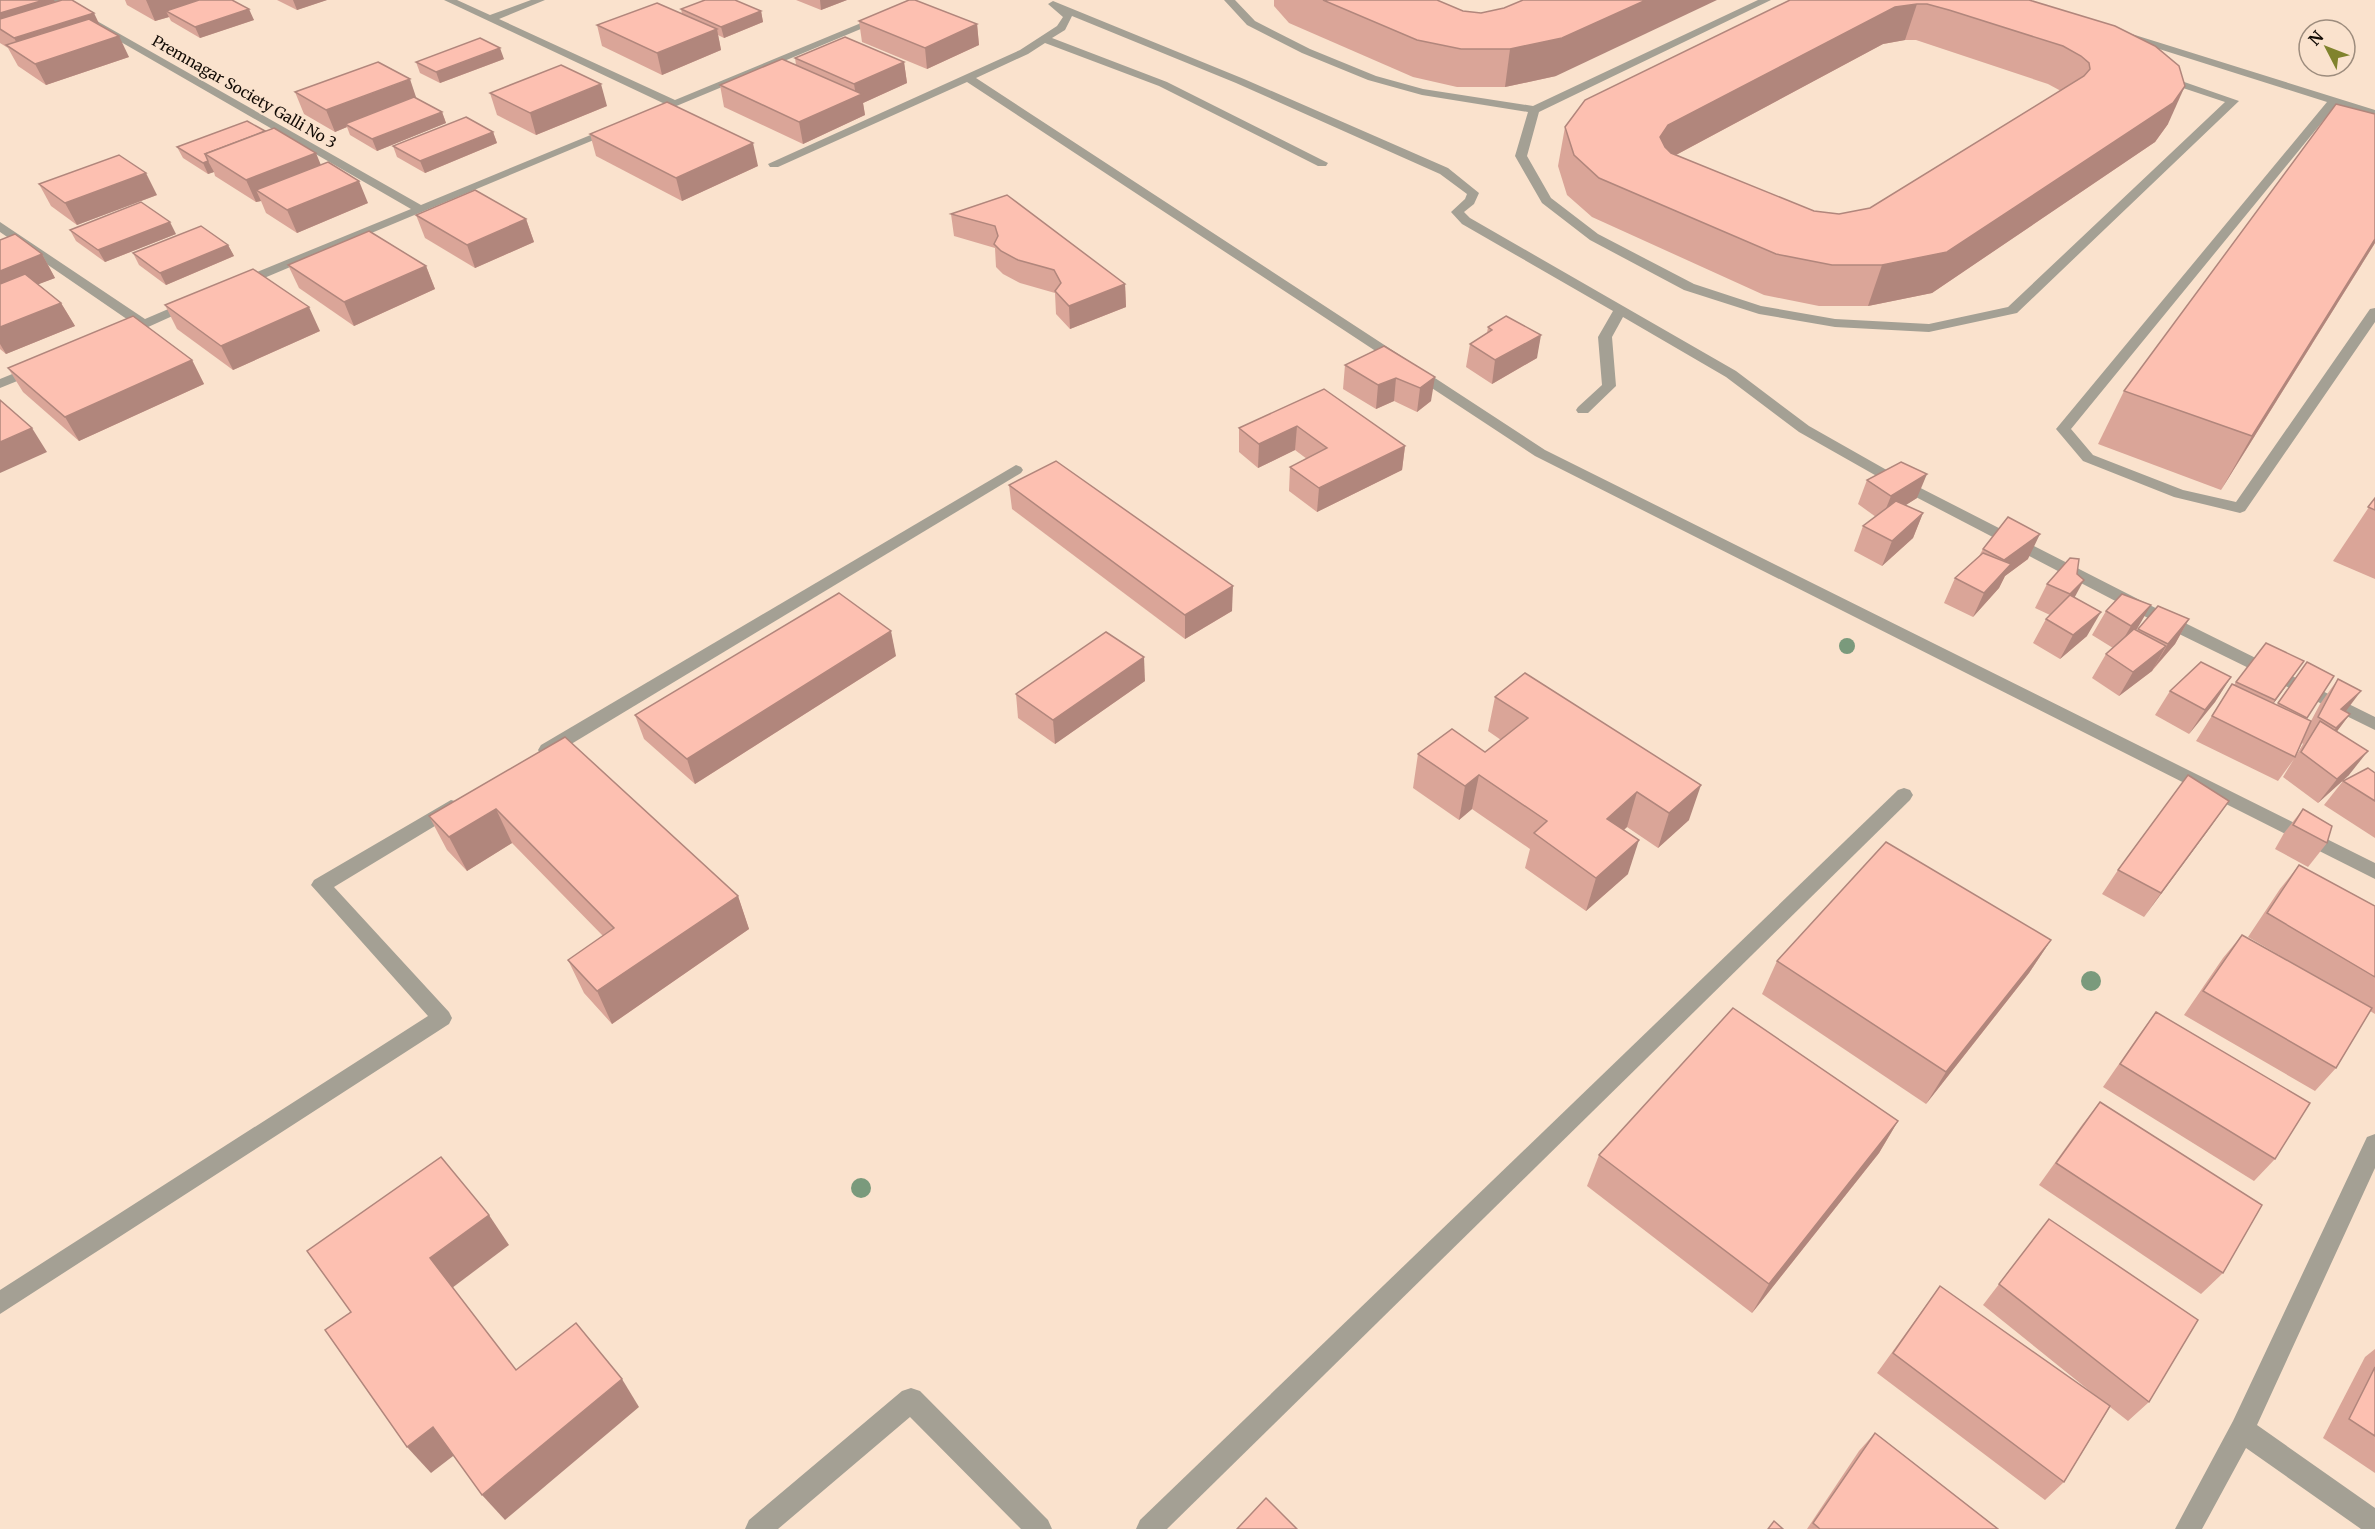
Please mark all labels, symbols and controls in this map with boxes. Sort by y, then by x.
north arrow [2297,18,2357,78]
text: N [2304,26,2328,49]
street label: Premnagar Society Galli No 3 [149,31,340,152]

